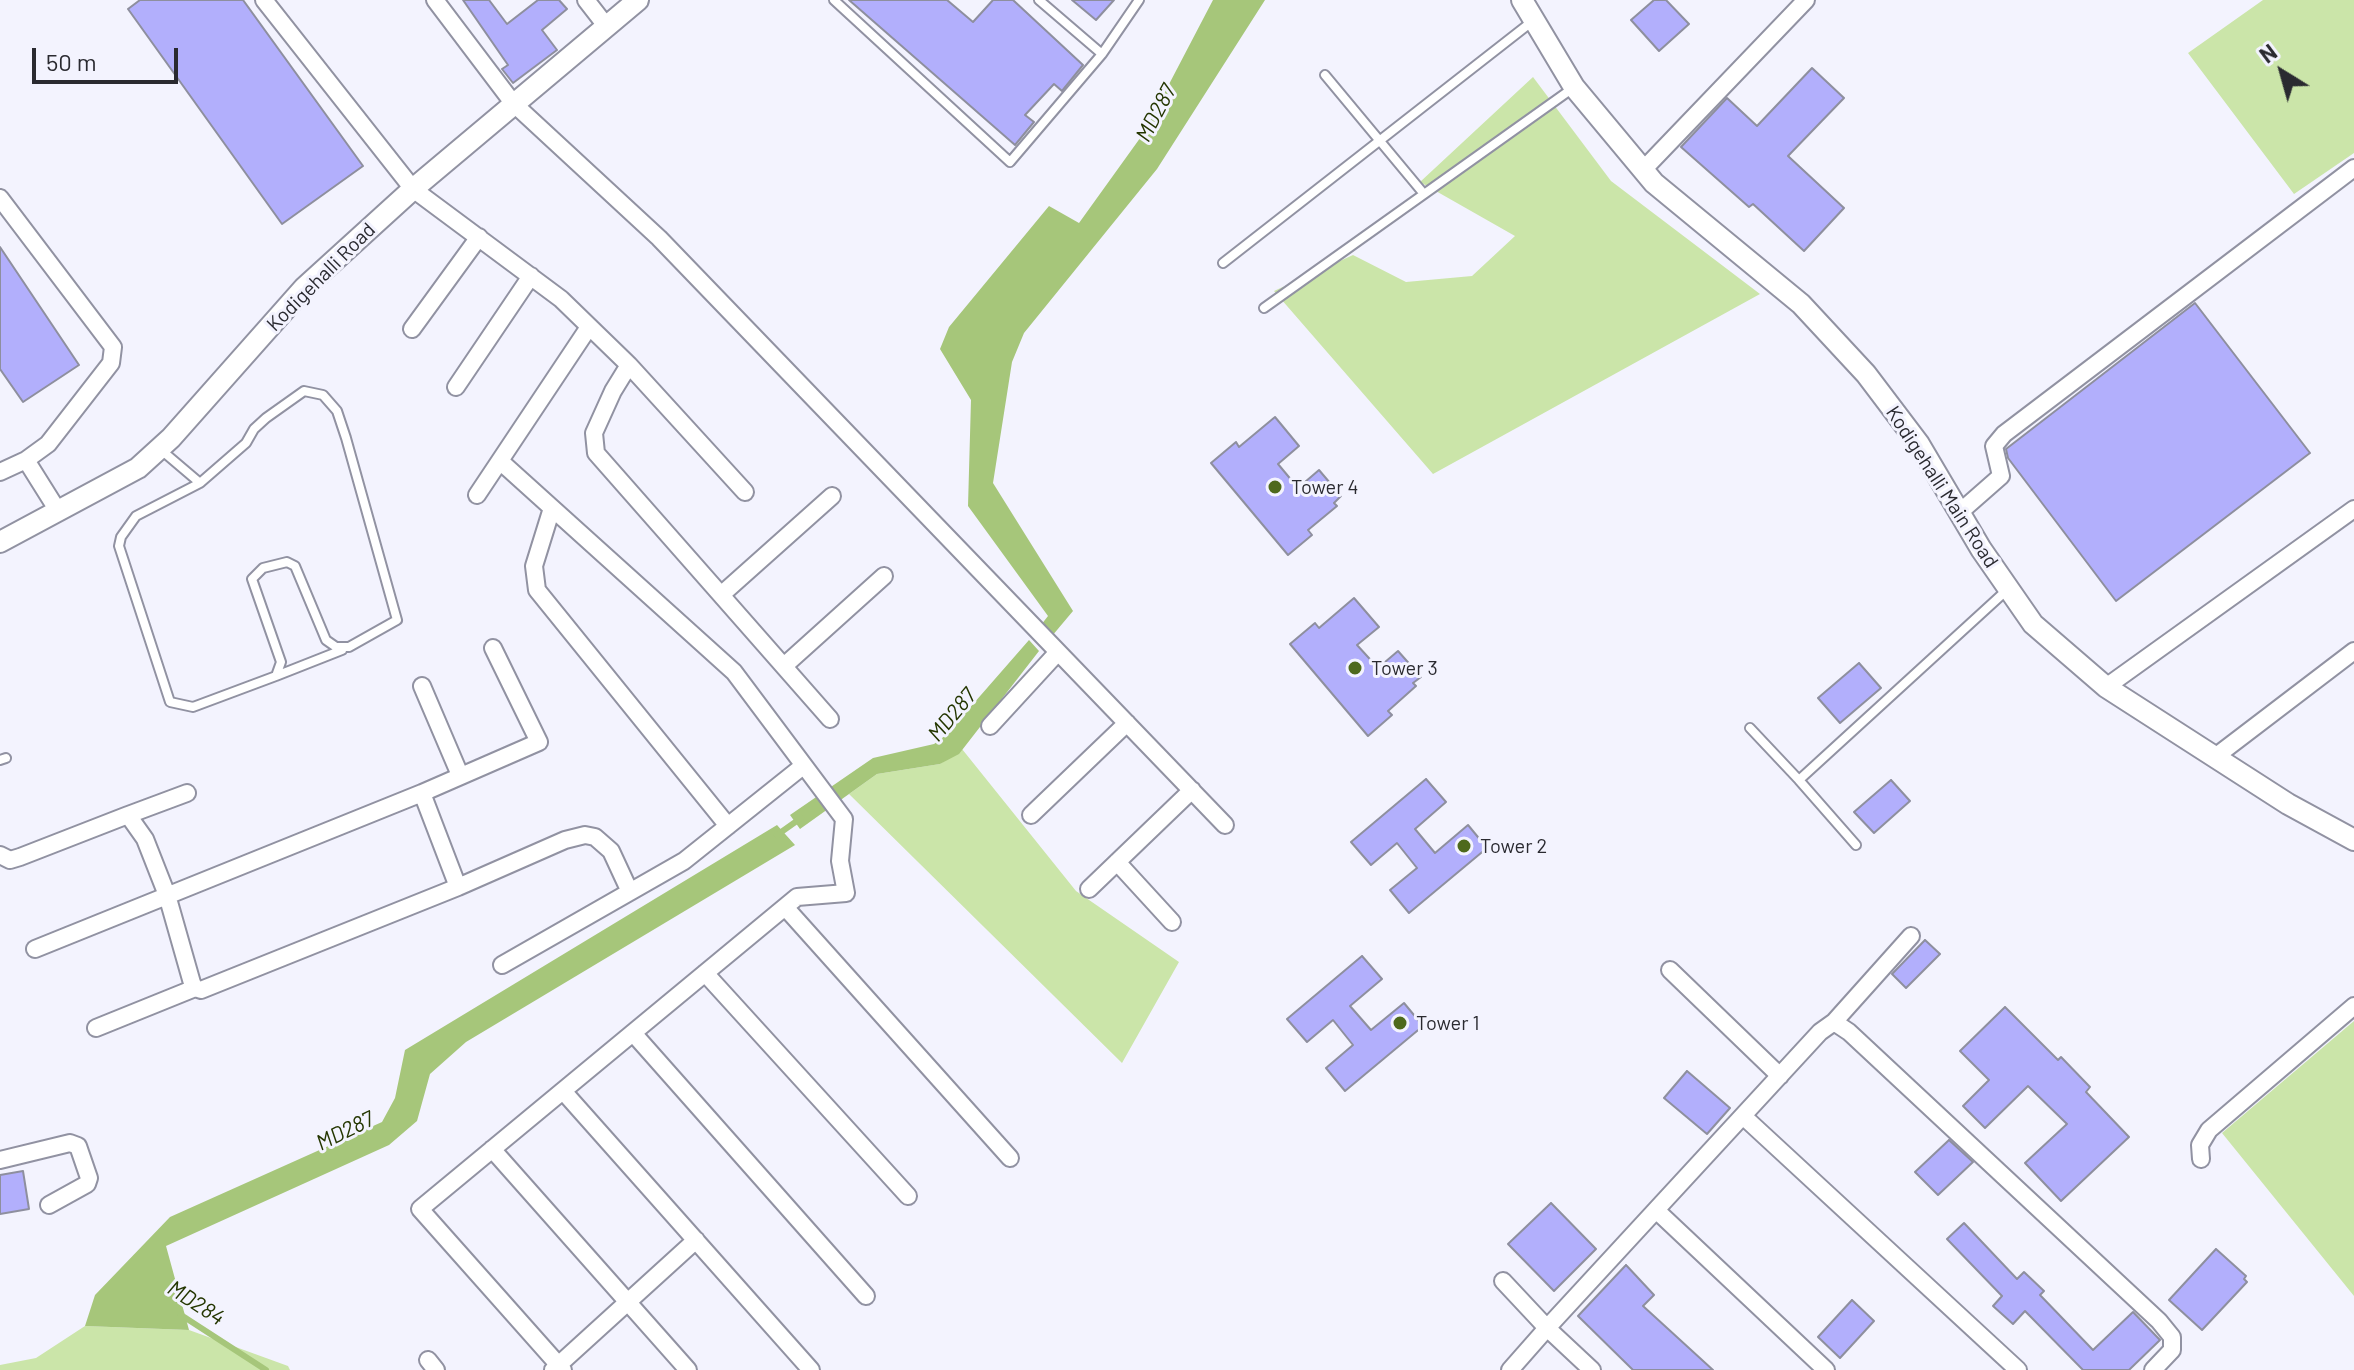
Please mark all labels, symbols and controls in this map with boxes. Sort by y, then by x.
scale bar [36,32,182,82]
north arrow [2242,32,2322,112]
text: N [2254,38,2281,68]
text: 50 m [46,47,97,76]
water label: MD287 [1130,80,1182,146]
street label: Kodigehalli Road [262,218,380,336]
street label: Kodigehalli Main Road [1881,402,2003,572]
place label: Tower 4 [1291,475,1359,499]
marker: Tower 4 [1266,478,1284,496]
place label: Tower 3 [1371,656,1438,680]
marker: Tower 3 [1346,659,1364,677]
water label: MD287 [922,683,982,747]
place label: Tower 2 [1480,834,1547,858]
marker: Tower 2 [1455,837,1473,855]
place label: Tower 1 [1416,1011,1479,1035]
marker: Tower 1 [1391,1014,1409,1032]
water label: MD287 [312,1106,378,1156]
water label: MD284 [163,1275,229,1331]

